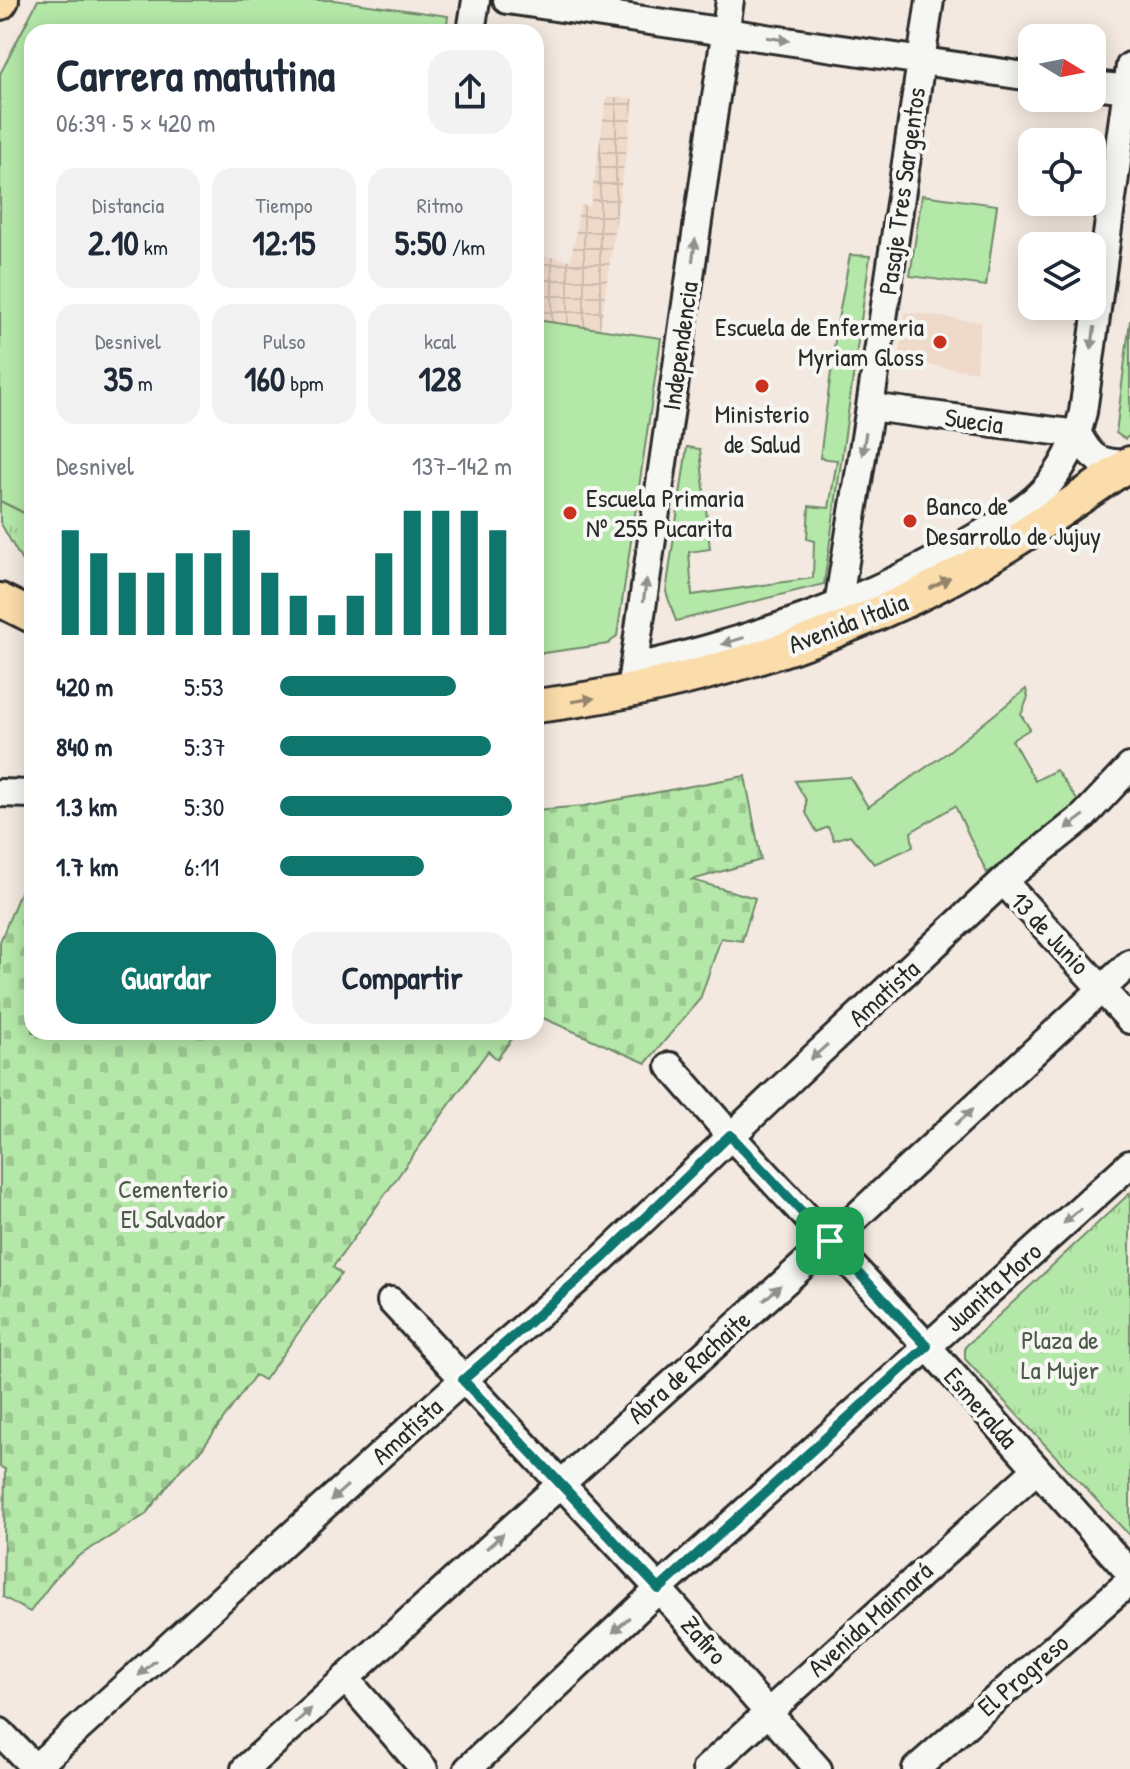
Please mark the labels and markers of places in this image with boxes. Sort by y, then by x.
place label: Escuela de Enfermeria Myriam Gloss [715,309,924,374]
marker: Escuela de Enfermeria Myriam Gloss [931,333,949,351]
marker: Ministerio de Salud [753,377,771,395]
place label: Ministerio de Salud [715,396,809,461]
place label: Escuela Primaria Nº 255 Pucarita [586,480,744,545]
place label: Banco de Desarrollo de Jujuy [926,488,1101,553]
marker: Escuela Primaria Nº 255 Pucarita [561,504,579,522]
marker: Banco de Desarrollo de Jujuy [901,512,919,530]
pin [796,1207,864,1275]

